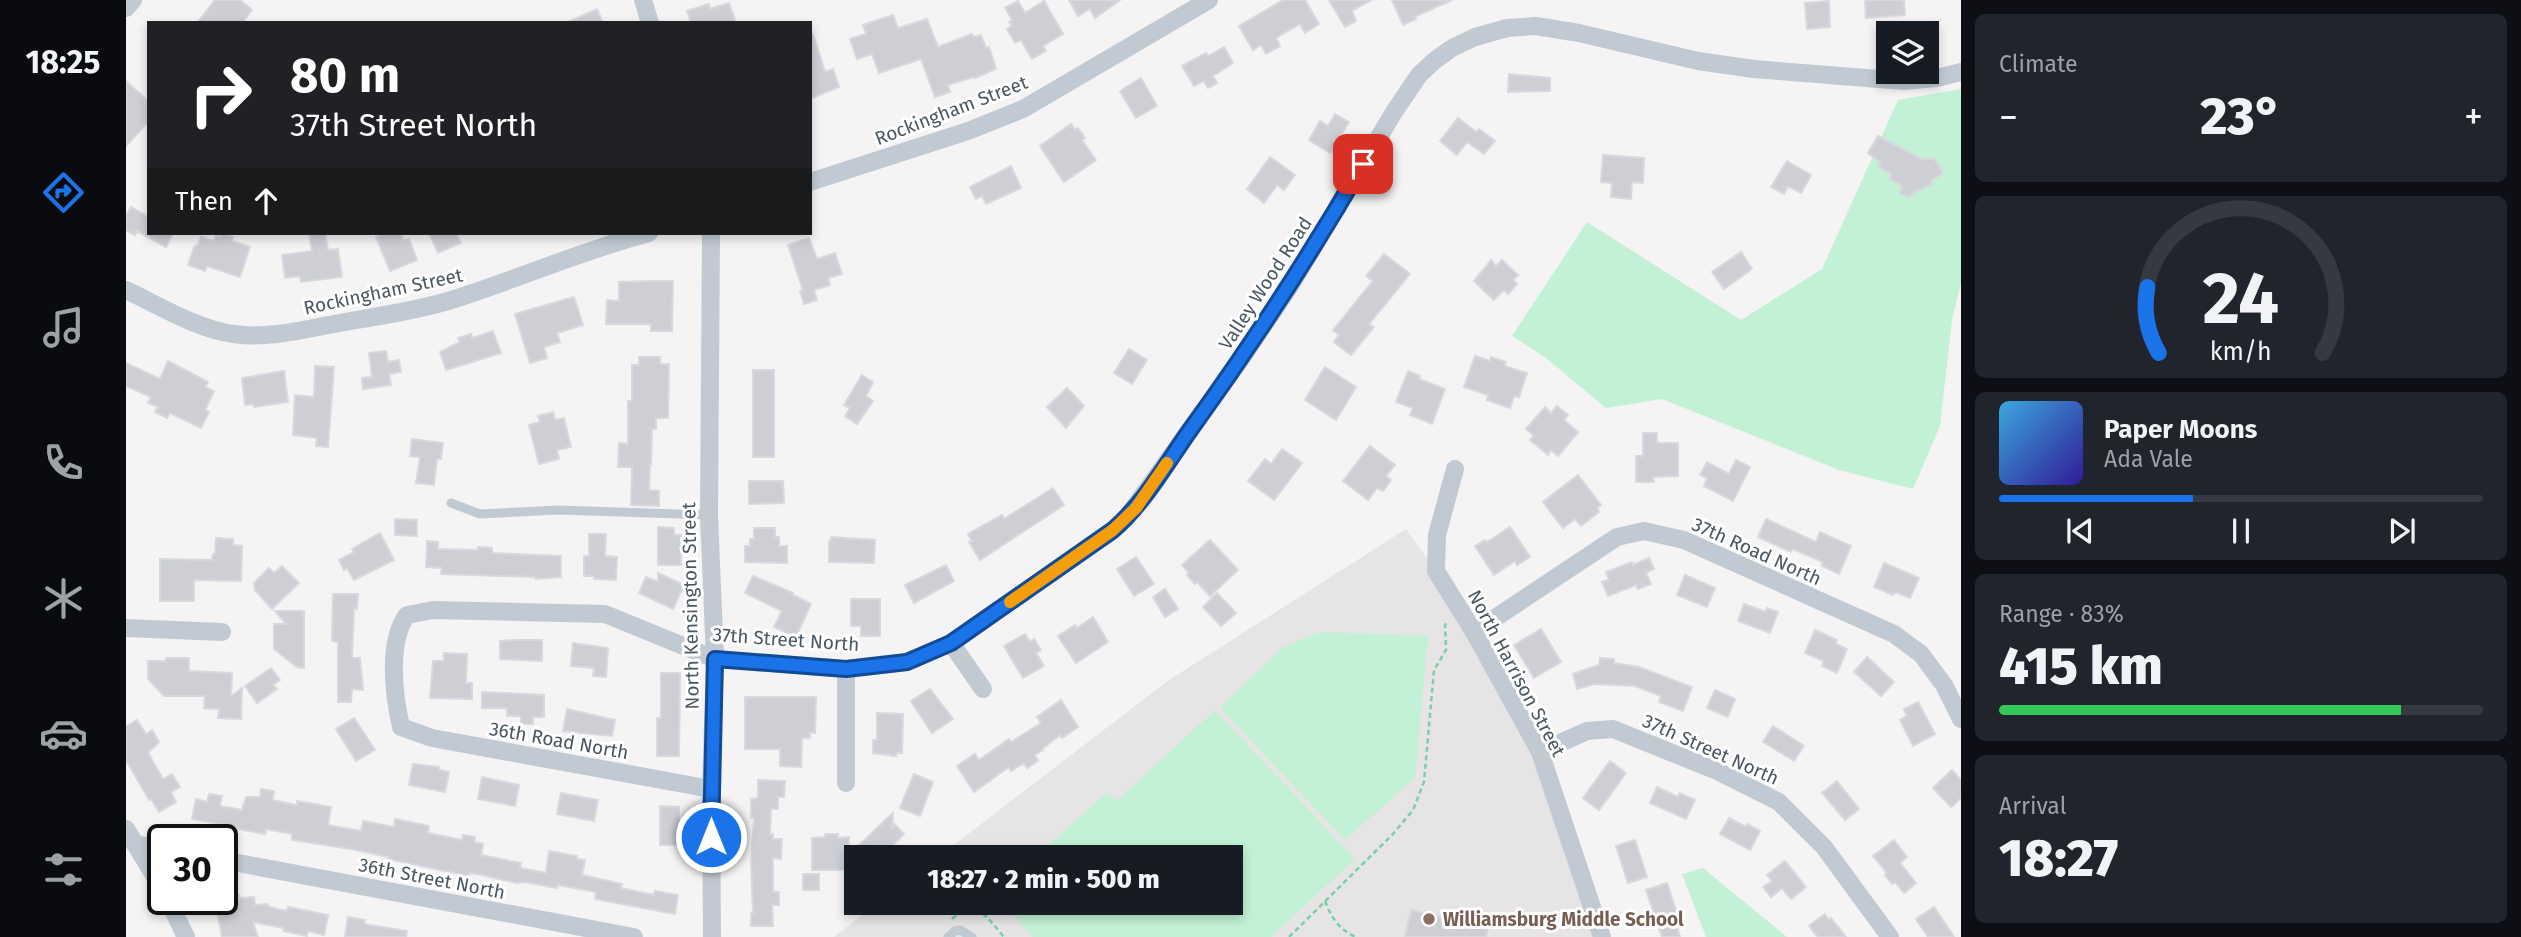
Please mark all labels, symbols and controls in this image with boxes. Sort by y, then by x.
map controls [1876,21,1939,84]
button: layers [1876,21,1939,84]
text: 18:25 [26,43,100,81]
text: 80 m [290,46,400,105]
icon: right [175,49,266,140]
text: Climate [1999,50,2078,78]
street label: Rockingham Street [872,71,1031,150]
text: 23° [2200,85,2282,148]
text: − [1999,94,2018,140]
text: + [2464,94,2483,140]
text: 37th Street North [290,106,537,144]
pin [1333,134,1393,194]
icon: arrive [1344,145,1382,183]
icon: directions [39,168,88,217]
icon: ahead [247,182,285,220]
text: Then [175,186,233,217]
street label: Valley Wood Road [1214,213,1317,354]
text: 24 [2203,255,2279,342]
street label: Rockingham Street [302,263,465,320]
icon: music [39,303,88,352]
text: km/h [2210,337,2272,367]
text: Paper Moons [2104,414,2257,445]
icon: phone [39,438,88,487]
text: Ada Vale [2104,445,2193,473]
street label: North Kensington Street [677,502,704,710]
icon: previous [2061,512,2099,550]
icon: pause [2222,512,2260,550]
icon: next [2383,512,2421,550]
street label: 37th Road North [1689,513,1825,590]
icon: climate [39,574,88,623]
street label: North Harrison Street [1463,586,1570,761]
text: Range · 83% [1999,600,2124,628]
street label: 37th Street North [712,623,860,656]
text: 415 km [1999,635,2163,698]
icon: car [39,709,88,758]
street label: 37th Street North [1639,709,1783,790]
street label: 36th Road North [488,717,630,764]
text: Arrival [1999,792,2066,820]
position arrow [674,800,748,874]
speed limit sign: 30 [147,824,238,915]
text: 18:27 [1999,827,2118,890]
icon: filters [39,845,88,894]
street label: 36th Street North [357,853,507,904]
text: 18:27 · 2 min · 500 m [927,864,1160,895]
place label: Williamsburg Middle School [1443,908,1684,931]
marker: Williamsburg Middle School [1421,911,1437,927]

